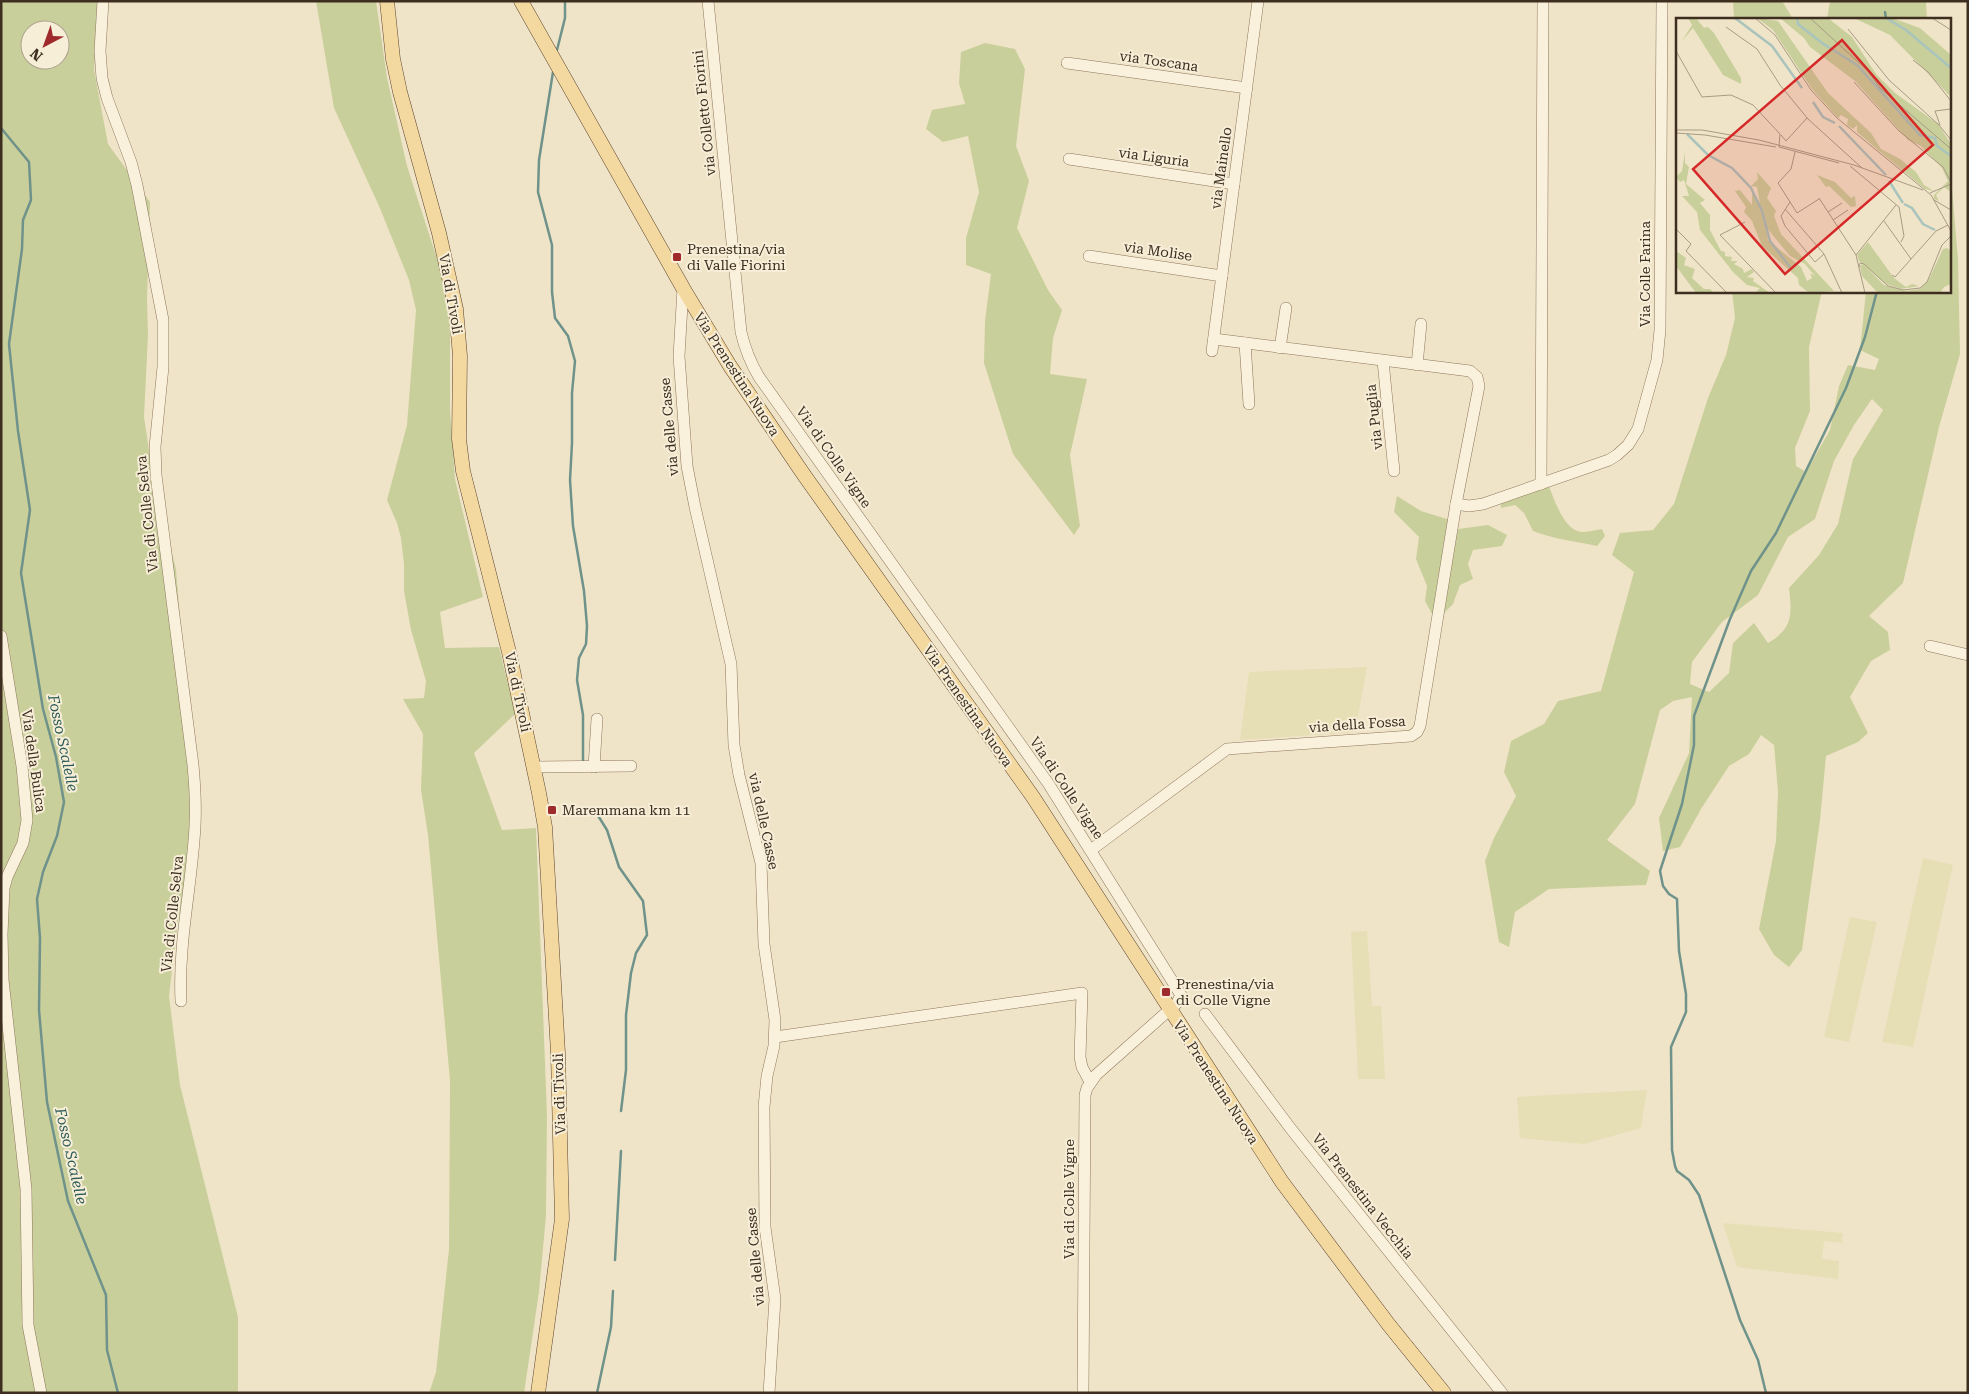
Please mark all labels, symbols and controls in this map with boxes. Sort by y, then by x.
inset map [1676,18,1952,292]
north arrow [20,20,70,70]
text: N [27,45,46,64]
street label: via Toscana [1119,48,1200,75]
street label: via Colletto Fiorini [689,49,719,177]
street label: via Mainello [1207,126,1235,210]
street label: via Liguria [1118,144,1191,170]
street label: Via Colle Farina [1637,221,1653,327]
street label: via Molise [1123,238,1193,264]
place label: Prenestina/via di Valle Fiorini [687,241,786,273]
marker: Prenestina/via di Valle Fiorini [671,251,683,263]
street label: Via di Tivoli [436,253,466,336]
street label: Via Prenestina Nuova [691,309,783,439]
street label: via delle Casse [657,377,681,477]
street label: via Puglia [1363,383,1385,451]
street label: Via di Colle Vigne [793,403,875,511]
street label: Via di Colle Selva [133,454,161,573]
street label: Via Prenestina Nuova [920,642,1016,770]
street label: Via di Tivoli [502,651,534,734]
water label: Fosso Scalelle [44,692,82,793]
street label: Via della Bulica [19,708,49,814]
street label: via della Fossa [1308,713,1406,735]
street label: Via di Colle Vigne [1027,734,1107,842]
street label: via delle Casse [746,771,782,871]
place label: Maremmana km 11 [562,802,690,818]
marker: Maremmana km 11 [546,804,558,816]
street label: Via di Colle Selva [158,854,186,973]
place label: Prenestina/via di Colle Vigne [1176,976,1274,1008]
marker: Prenestina/via di Colle Vigne [1160,986,1172,998]
street label: Via Prenestina Nuova [1170,1017,1262,1147]
street label: Via di Tivoli [550,1053,568,1135]
water label: Fosso Scalelle [51,1105,91,1206]
street label: Via Prenestina Vecchia [1309,1130,1417,1262]
street label: Via di Colle Vigne [1061,1139,1077,1259]
street label: via delle Casse [743,1207,767,1307]

